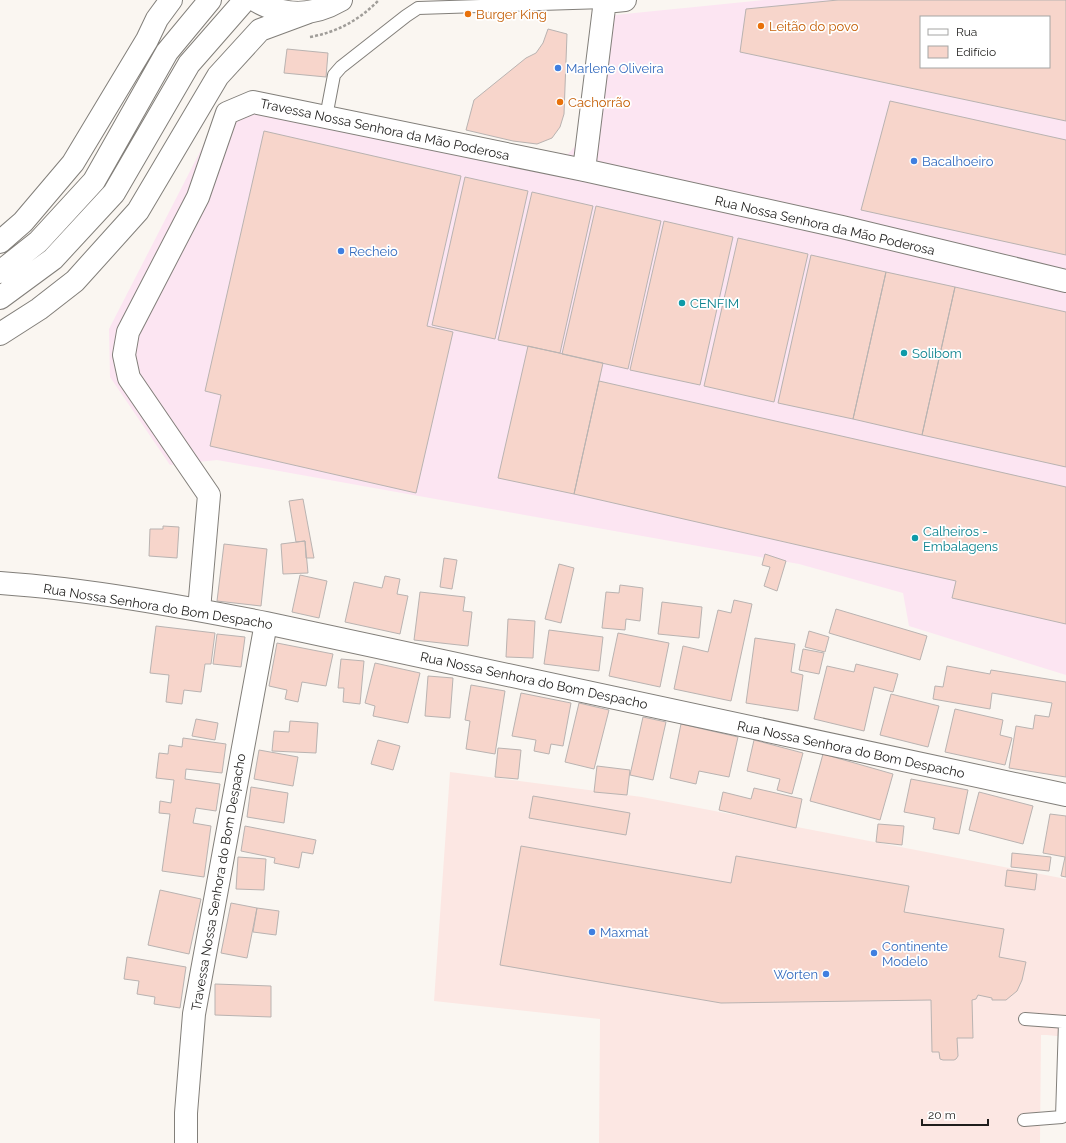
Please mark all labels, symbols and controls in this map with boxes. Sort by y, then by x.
place label: Burger King [476,7,547,22]
marker: Burger King [463,9,473,19]
legend [920,16,1050,68]
place label: Leitão do povo [769,19,859,34]
marker: Leitão do povo [756,21,766,31]
text: Rua [956,25,977,39]
text: Edifício [956,45,996,59]
place label: Marlene Oliveira [566,61,664,76]
marker: Marlene Oliveira [553,63,563,73]
place label: Cachorrão [568,95,631,110]
street label: Travessa Nossa Senhora da Mão Poderosa [259,96,511,163]
marker: Cachorrão [555,97,565,107]
place label: Bacalhoeiro [922,154,994,169]
marker: Bacalhoeiro [909,156,919,166]
street label: Rua Nossa Senhora da Mão Poderosa [713,193,936,258]
place label: Recheio [349,244,398,259]
marker: Recheio [336,246,346,256]
place label: CENFIM [690,296,739,311]
marker: CENFIM [677,298,687,308]
place label: Solibom [912,346,962,361]
marker: Solibom [899,348,909,358]
place label: Calheiros - Embalagens [923,524,998,554]
marker: Calheiros - Embalagens [910,533,920,543]
street label: Rua Nossa Senhora do Bom Despacho [42,581,274,632]
street label: Rua Nossa Senhora do Bom Despacho [419,649,649,712]
street label: Rua Nossa Senhora do Bom Despacho [736,718,966,781]
street label: Travessa Nossa Senhora do Bom Despacho [188,752,249,1012]
place label: Maxmat [600,925,649,940]
marker: Maxmat [587,927,597,937]
place label: Continente Modelo [882,939,948,969]
marker: Continente Modelo [869,948,879,958]
place label: Worten [774,967,818,982]
marker: Worten [821,969,831,979]
scale bar [922,1101,988,1127]
text: 20 m [928,1108,956,1122]

